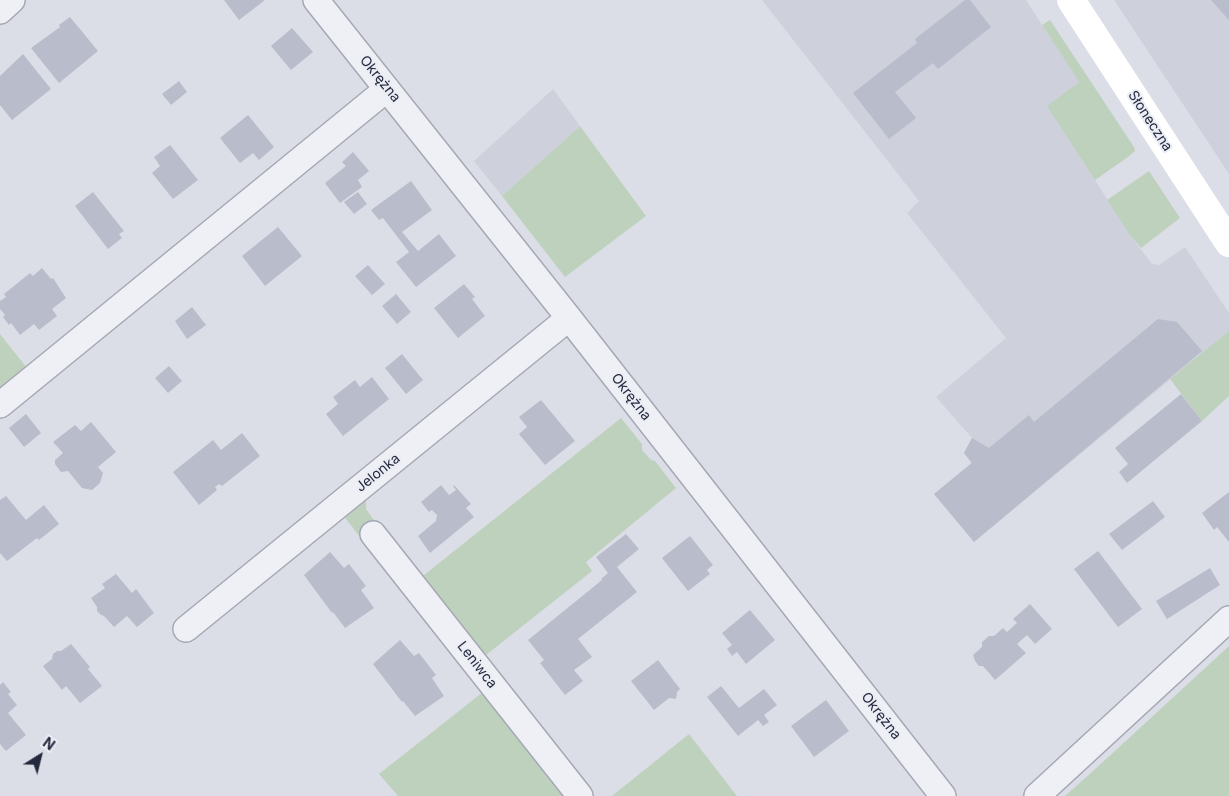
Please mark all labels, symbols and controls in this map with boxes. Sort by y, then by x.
street label: Okrężna [356,52,404,106]
street label: Słoneczna [1124,88,1176,154]
street label: Okrężna [607,370,655,424]
street label: Jelonka [353,450,403,496]
street label: Leniwca [453,638,501,692]
street label: Okrężna [857,689,905,743]
north arrow [15,731,65,781]
text: N [40,733,58,753]

